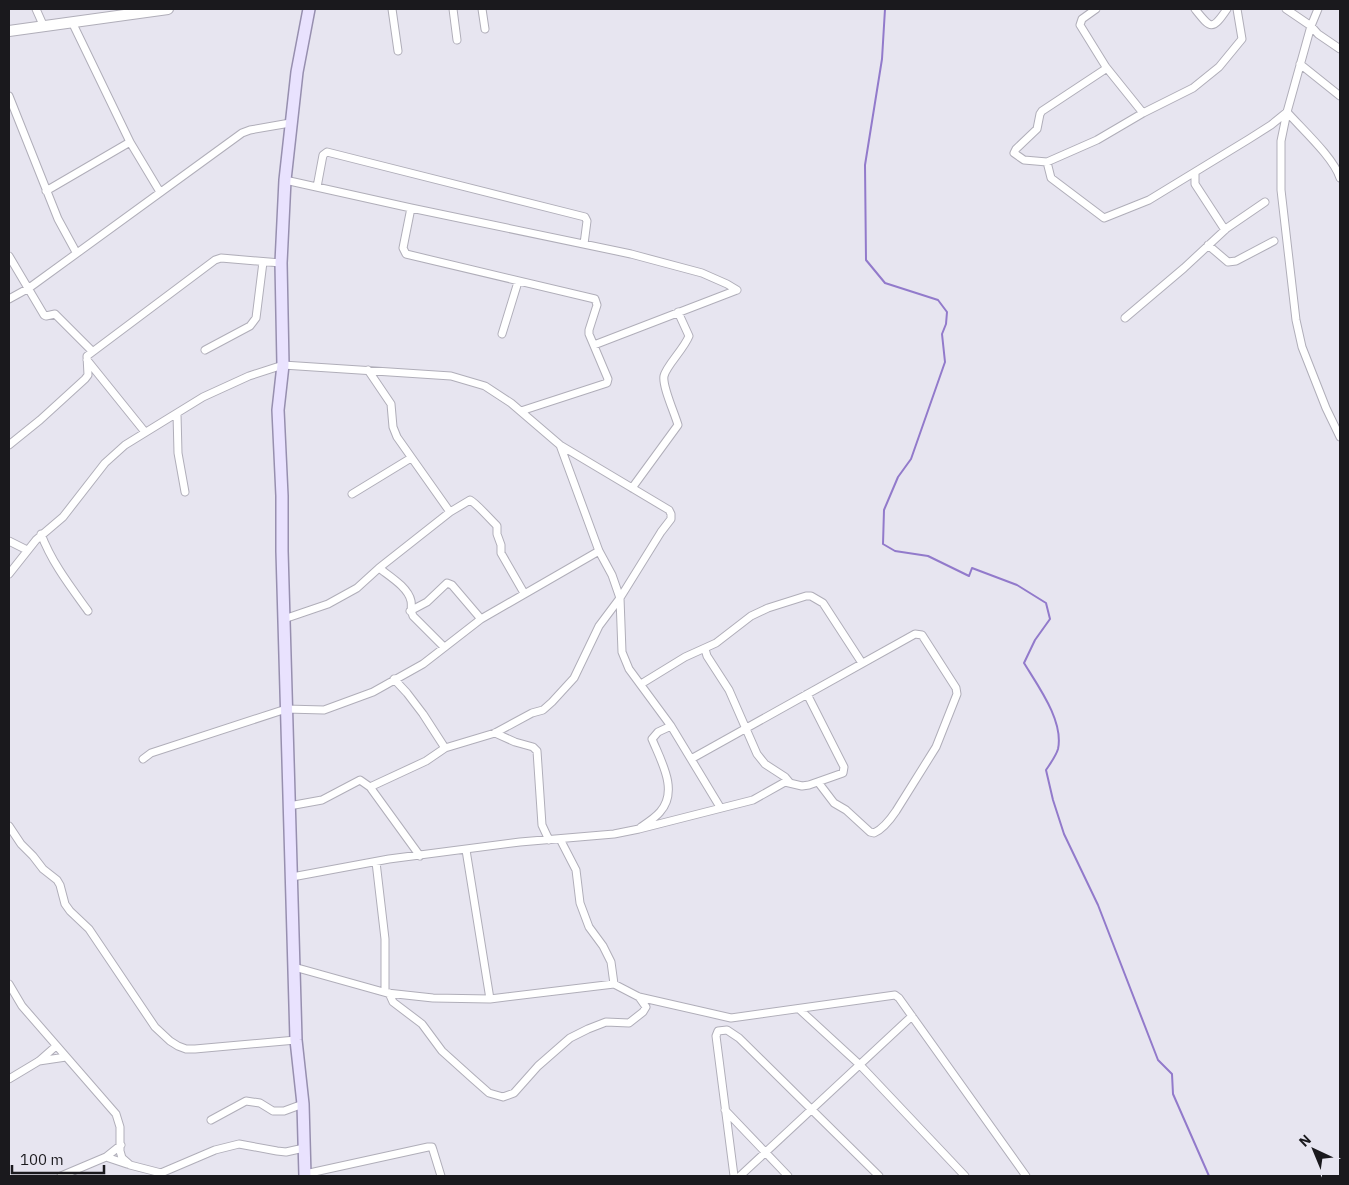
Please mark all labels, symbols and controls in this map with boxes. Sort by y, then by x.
north arrow [1289,1125,1339,1175]
text: N [1295,1131,1315,1151]
scale bar [12,1142,105,1174]
text: 100 m [20,1150,64,1169]

